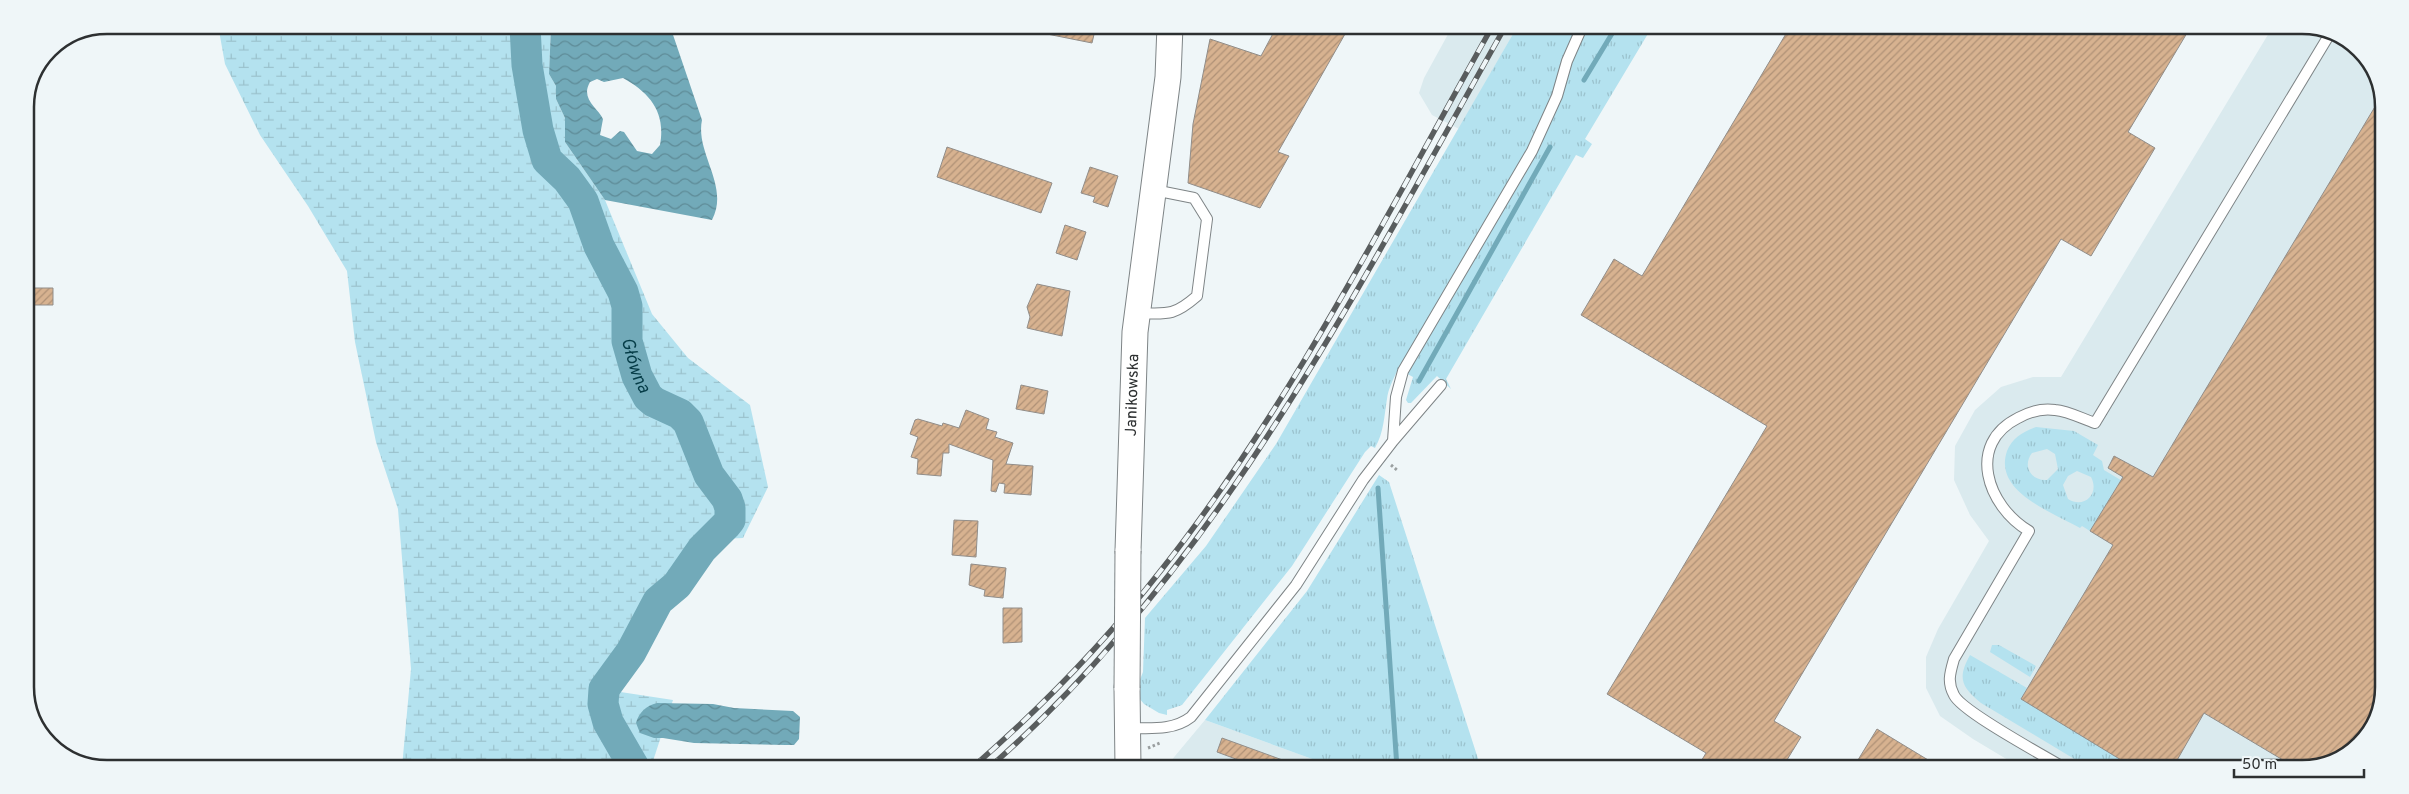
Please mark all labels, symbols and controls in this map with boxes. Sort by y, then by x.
water label: Główna [615,335,656,398]
street label: Janikowska [1122,353,1144,437]
scale bar [2234,746,2364,778]
text: 50 m [2242,756,2277,775]

